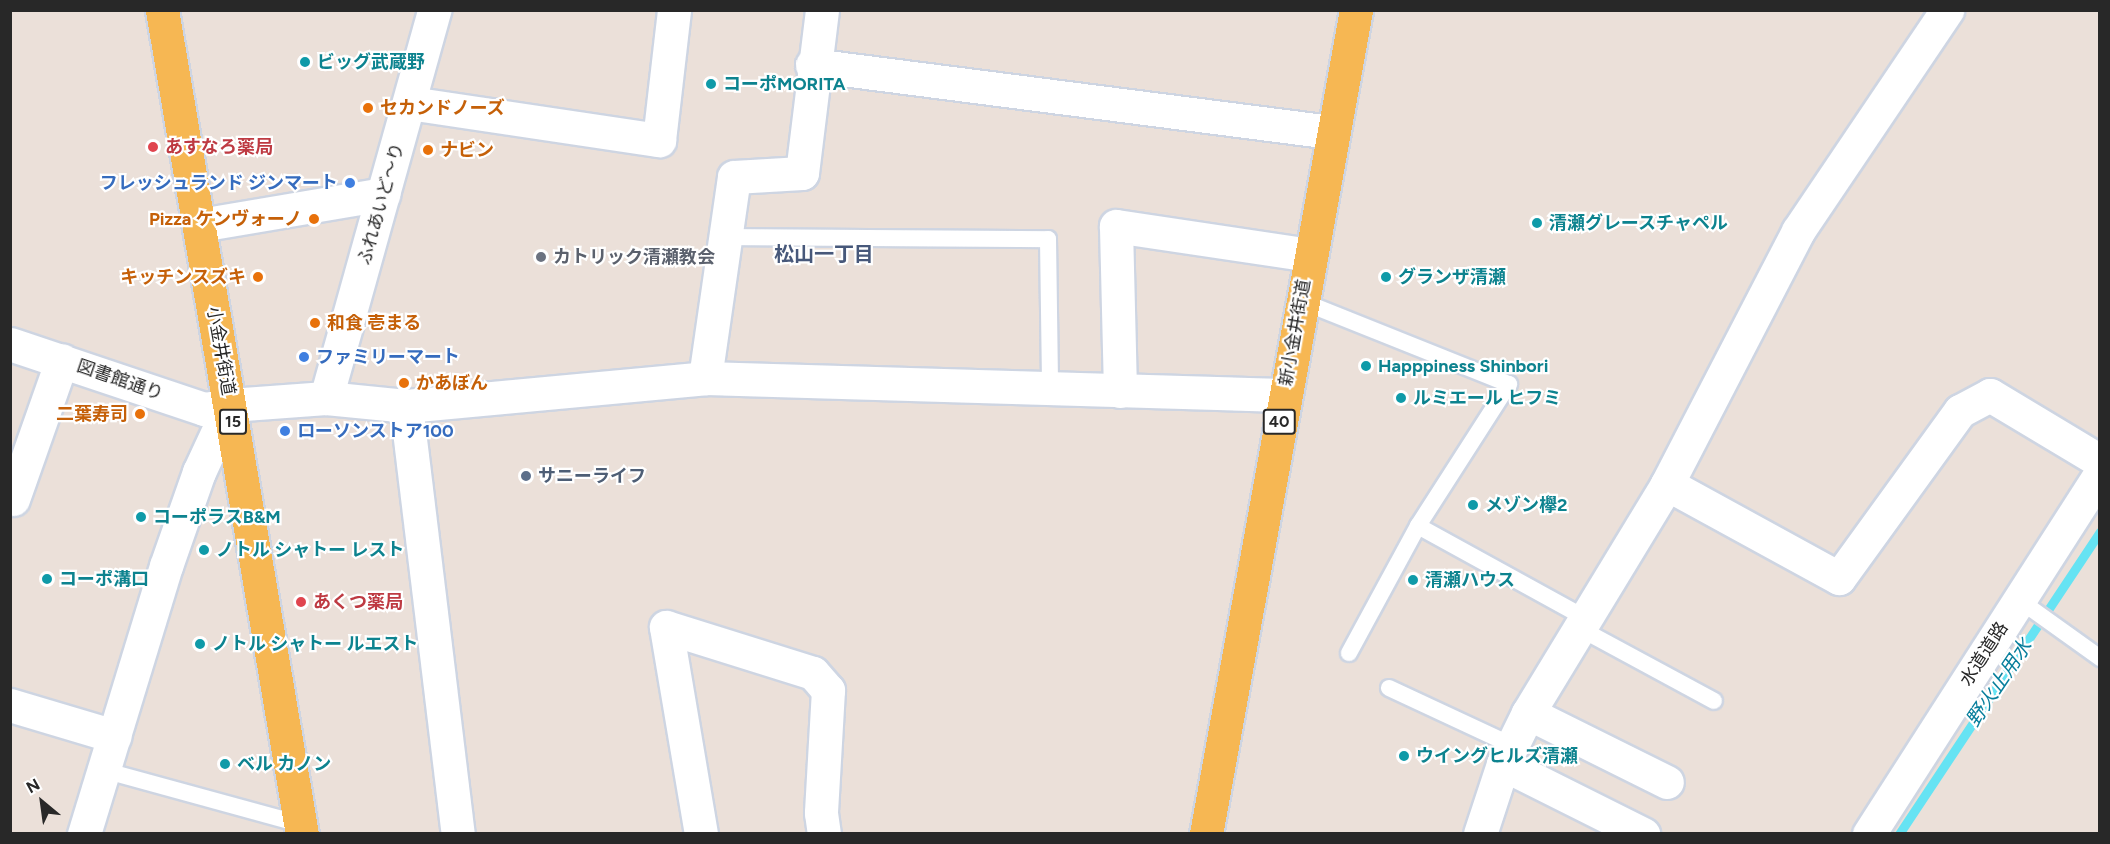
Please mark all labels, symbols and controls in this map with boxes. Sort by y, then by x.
place label: ビッグ武蔵野 [317,51,425,73]
marker: ビッグ武蔵野 [298,55,312,69]
place label: コーポMORITA [723,73,846,95]
marker: コーポMORITA [704,77,718,91]
place label: セカンドノーズ [380,97,506,119]
marker: セカンドノーズ [361,101,375,115]
place label: あすなろ薬局 [165,136,273,158]
place label: ナビン [440,139,494,161]
marker: あすなろ薬局 [146,140,160,154]
street label: ふれあいど～り [353,140,409,268]
marker: ナビン [421,143,435,157]
place label: フレッシュランド ジンマート [100,172,338,194]
marker: フレッシュランド ジンマート [343,176,357,190]
place label: Pizza ケンヴォーノ [147,208,302,230]
marker: Pizza ケンヴォーノ [307,212,321,226]
place label: 清瀬グレースチャペル [1549,212,1729,234]
marker: 清瀬グレースチャペル [1530,216,1544,230]
district label: 松山一丁目 [774,242,874,266]
place label: カトリック清瀬教会 [553,246,715,268]
marker: カトリック清瀬教会 [534,250,548,264]
place label: キッチンスズキ [120,266,246,288]
place label: グランザ清瀬 [1398,266,1506,288]
marker: キッチンスズキ [251,270,265,284]
marker: グランザ清瀬 [1379,270,1393,284]
street label: 新小金井街道 [1275,278,1315,388]
street label: 小金井街道 [203,305,239,397]
place label: 和食 壱まる [327,312,421,334]
marker: 和食 壱まる [308,316,322,330]
place label: ファミリーマート [316,346,460,368]
marker: ファミリーマート [297,350,311,364]
street label: 図書館通り [74,355,166,405]
place label: Happpiness Shinbori [1378,355,1548,377]
marker: Happpiness Shinbori [1359,359,1373,373]
place label: かあぼん [416,372,488,394]
marker: かあぼん [397,376,411,390]
place label: ルミエール ヒフミ [1413,387,1561,409]
marker: ルミエール ヒフミ [1394,391,1408,405]
place label: 二葉寿司 [56,403,128,425]
marker: 二葉寿司 [133,407,147,421]
road number: 15 [218,409,248,435]
road number: 40 [1262,409,1296,435]
place label: ローソンストア100 [297,420,454,442]
marker: ローソンストア100 [278,424,292,438]
place label: サニーライフ [538,465,646,487]
marker: サニーライフ [519,469,533,483]
place label: メゾン欅2 [1485,494,1567,516]
marker: メゾン欅2 [1466,498,1480,512]
place label: コーポラスB&M [153,506,281,528]
marker: コーポラスB&M [134,510,148,524]
place label: ノトル シャトー レスト [216,539,405,561]
marker: ノトル シャトー レスト [197,543,211,557]
place label: コーポ溝口 [59,568,149,590]
place label: 清瀬ハウス [1425,569,1515,591]
marker: コーポ溝口 [40,572,54,586]
marker: 清瀬ハウス [1406,573,1420,587]
place label: あくつ薬局 [313,591,403,613]
marker: あくつ薬局 [294,595,308,609]
street label: 水道道路 [1955,618,2013,690]
place label: ノトル シャトー ルエスト [212,633,419,655]
water label: 野火止用水 [1961,635,2037,731]
marker: ノトル シャトー ルエスト [193,637,207,651]
place label: ウイングヒルズ清瀬 [1416,745,1578,767]
marker: ウイングヒルズ清瀬 [1397,749,1411,763]
place label: ベル カノン [237,753,331,775]
marker: ベル カノン [218,757,232,771]
north arrow [12,772,72,832]
text: N [23,775,43,797]

